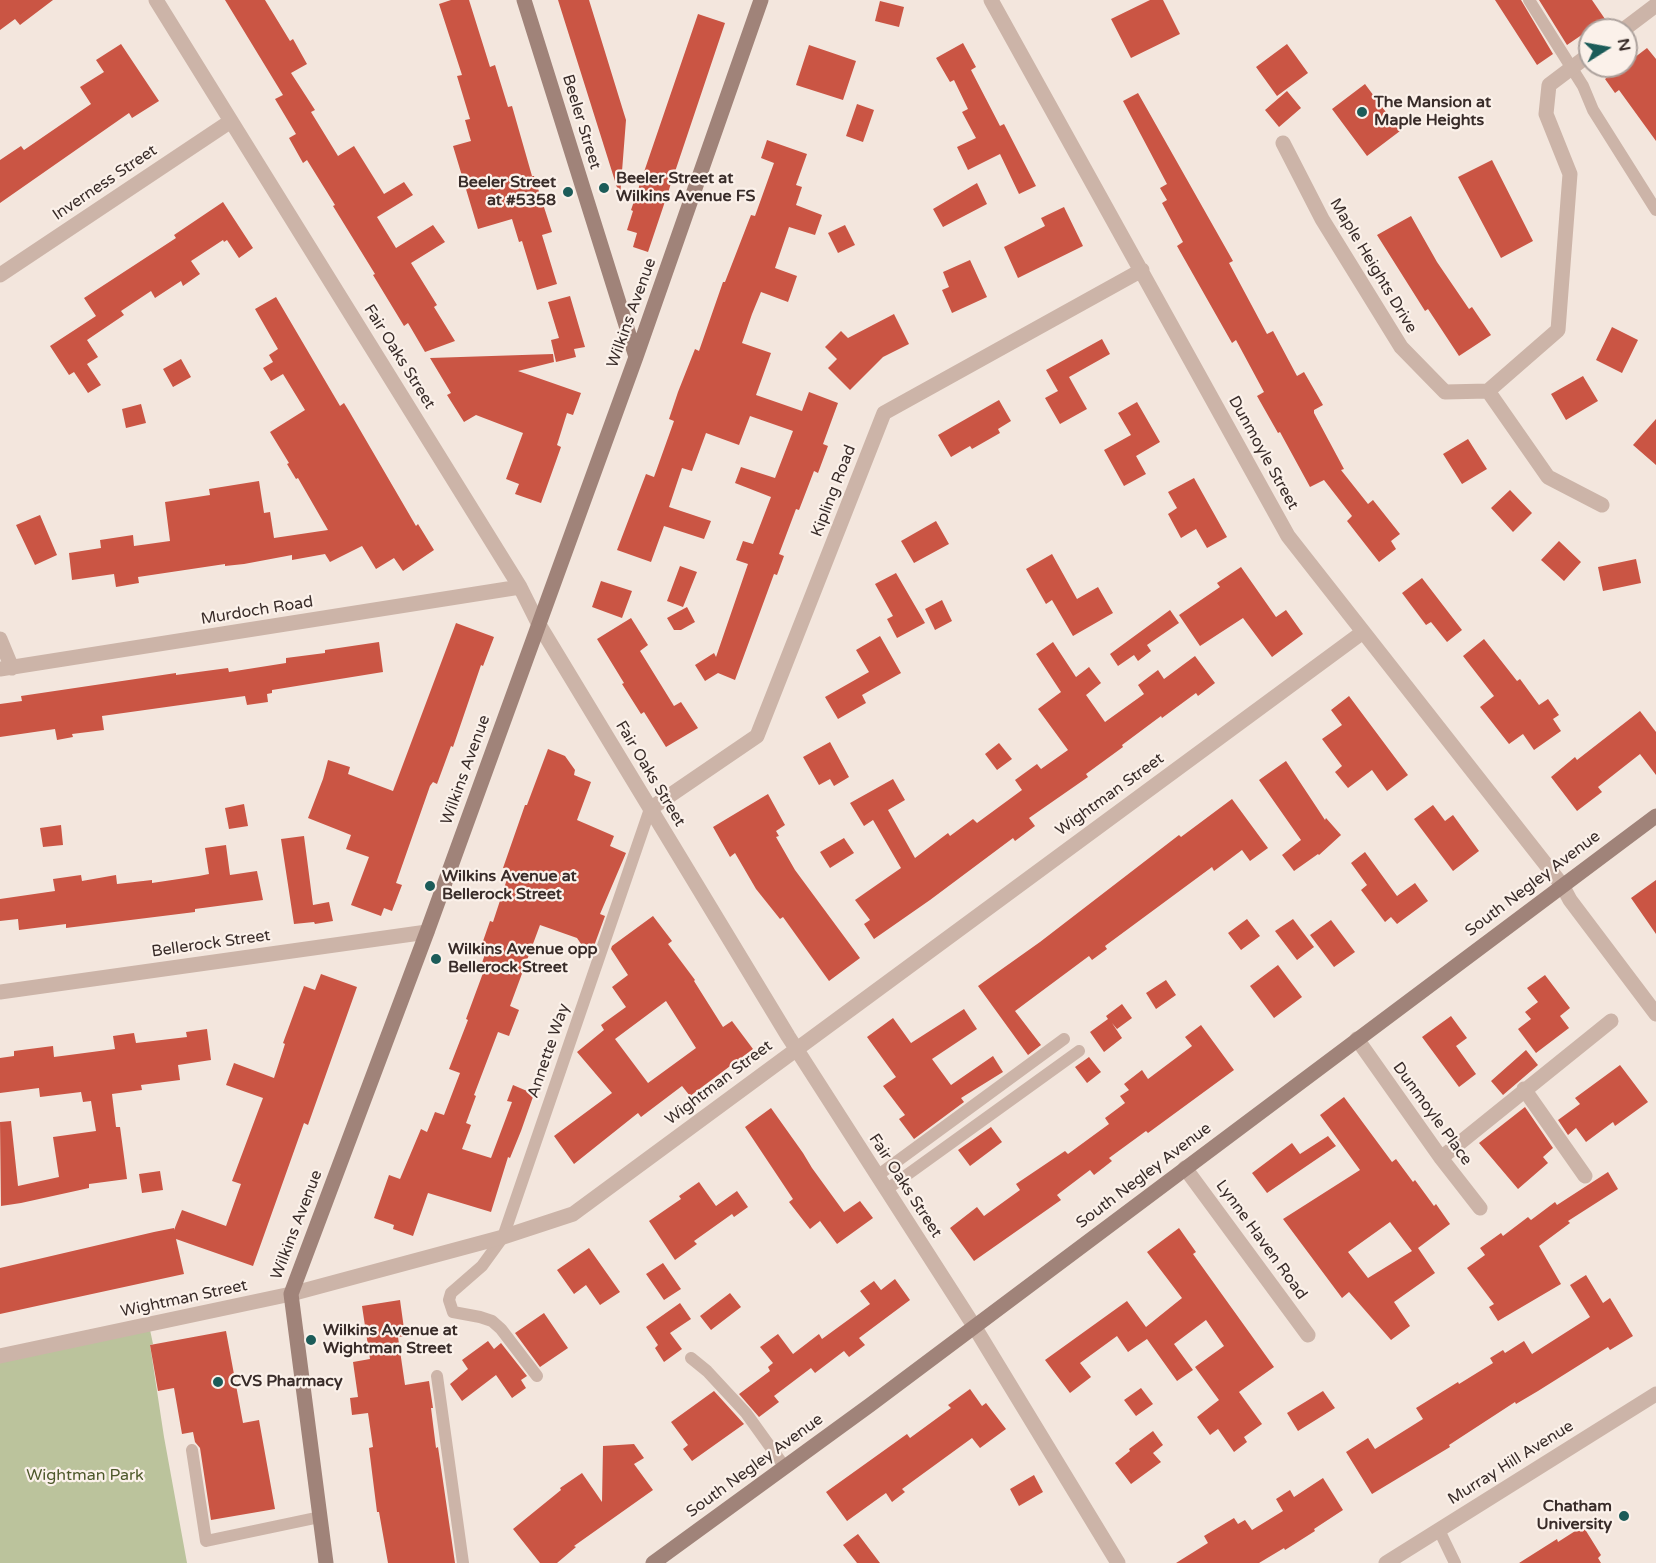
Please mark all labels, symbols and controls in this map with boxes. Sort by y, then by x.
north arrow [1578,18,1638,78]
text: N [1613,37,1635,53]
street label: Beeler Street [557,72,605,172]
place label: The Mansion at Maple Heights [1374,93,1491,131]
marker: The Mansion at Maple Heights [1355,105,1369,119]
street label: Inverness Street [49,141,161,225]
place label: Beeler Street at Wilkins Avenue FS [616,169,755,207]
place label: Beeler Street at #5358 [458,173,556,211]
marker: Beeler Street at Wilkins Avenue FS [597,181,611,195]
marker: Beeler Street at #5358 [561,185,575,199]
street label: Maple Heights Drive [1325,195,1421,337]
street label: Wilkins Avenue [603,255,661,371]
street label: Fair Oaks Street [359,301,439,413]
street label: Dunmoyle Street [1224,393,1302,513]
street label: Kipling Road [808,442,860,540]
street label: Murdoch Road [200,593,314,629]
street label: Wilkins Avenue [437,712,495,828]
street label: Fair Oaks Street [611,718,689,830]
street label: Wightman Street [1052,749,1168,841]
street label: South Negley Avenue [1462,827,1604,941]
place label: Wilkins Avenue at Bellerock Street [442,867,577,905]
marker: Wilkins Avenue at Bellerock Street [423,879,437,893]
street label: Bellerock Street [150,926,272,962]
place label: Wilkins Avenue opp Bellerock Street [448,940,598,978]
marker: Wilkins Avenue opp Bellerock Street [429,952,443,966]
street label: Annette Way [524,1001,574,1101]
street label: Wightman Street [662,1036,776,1130]
street label: Dunmoyle Place [1388,1059,1476,1169]
street label: South Negley Avenue [1073,1119,1215,1233]
street label: Fair Oaks Street [864,1131,946,1241]
street label: Wilkins Avenue [267,1168,327,1282]
street label: Lynne Haven Road [1211,1177,1311,1303]
street label: Wightman Street [119,1276,249,1322]
place label: Wilkins Avenue at Wightman Street [323,1321,458,1359]
marker: Wilkins Avenue at Wightman Street [304,1333,318,1347]
place label: CVS Pharmacy [230,1372,342,1392]
marker: CVS Pharmacy [211,1375,225,1389]
street label: South Negley Avenue [683,1410,827,1522]
street label: Murray Hill Avenue [1445,1417,1577,1509]
park label: Wightman Park [26,1466,144,1486]
place label: Chatham University [1537,1497,1612,1535]
marker: Chatham University [1617,1509,1631,1523]

